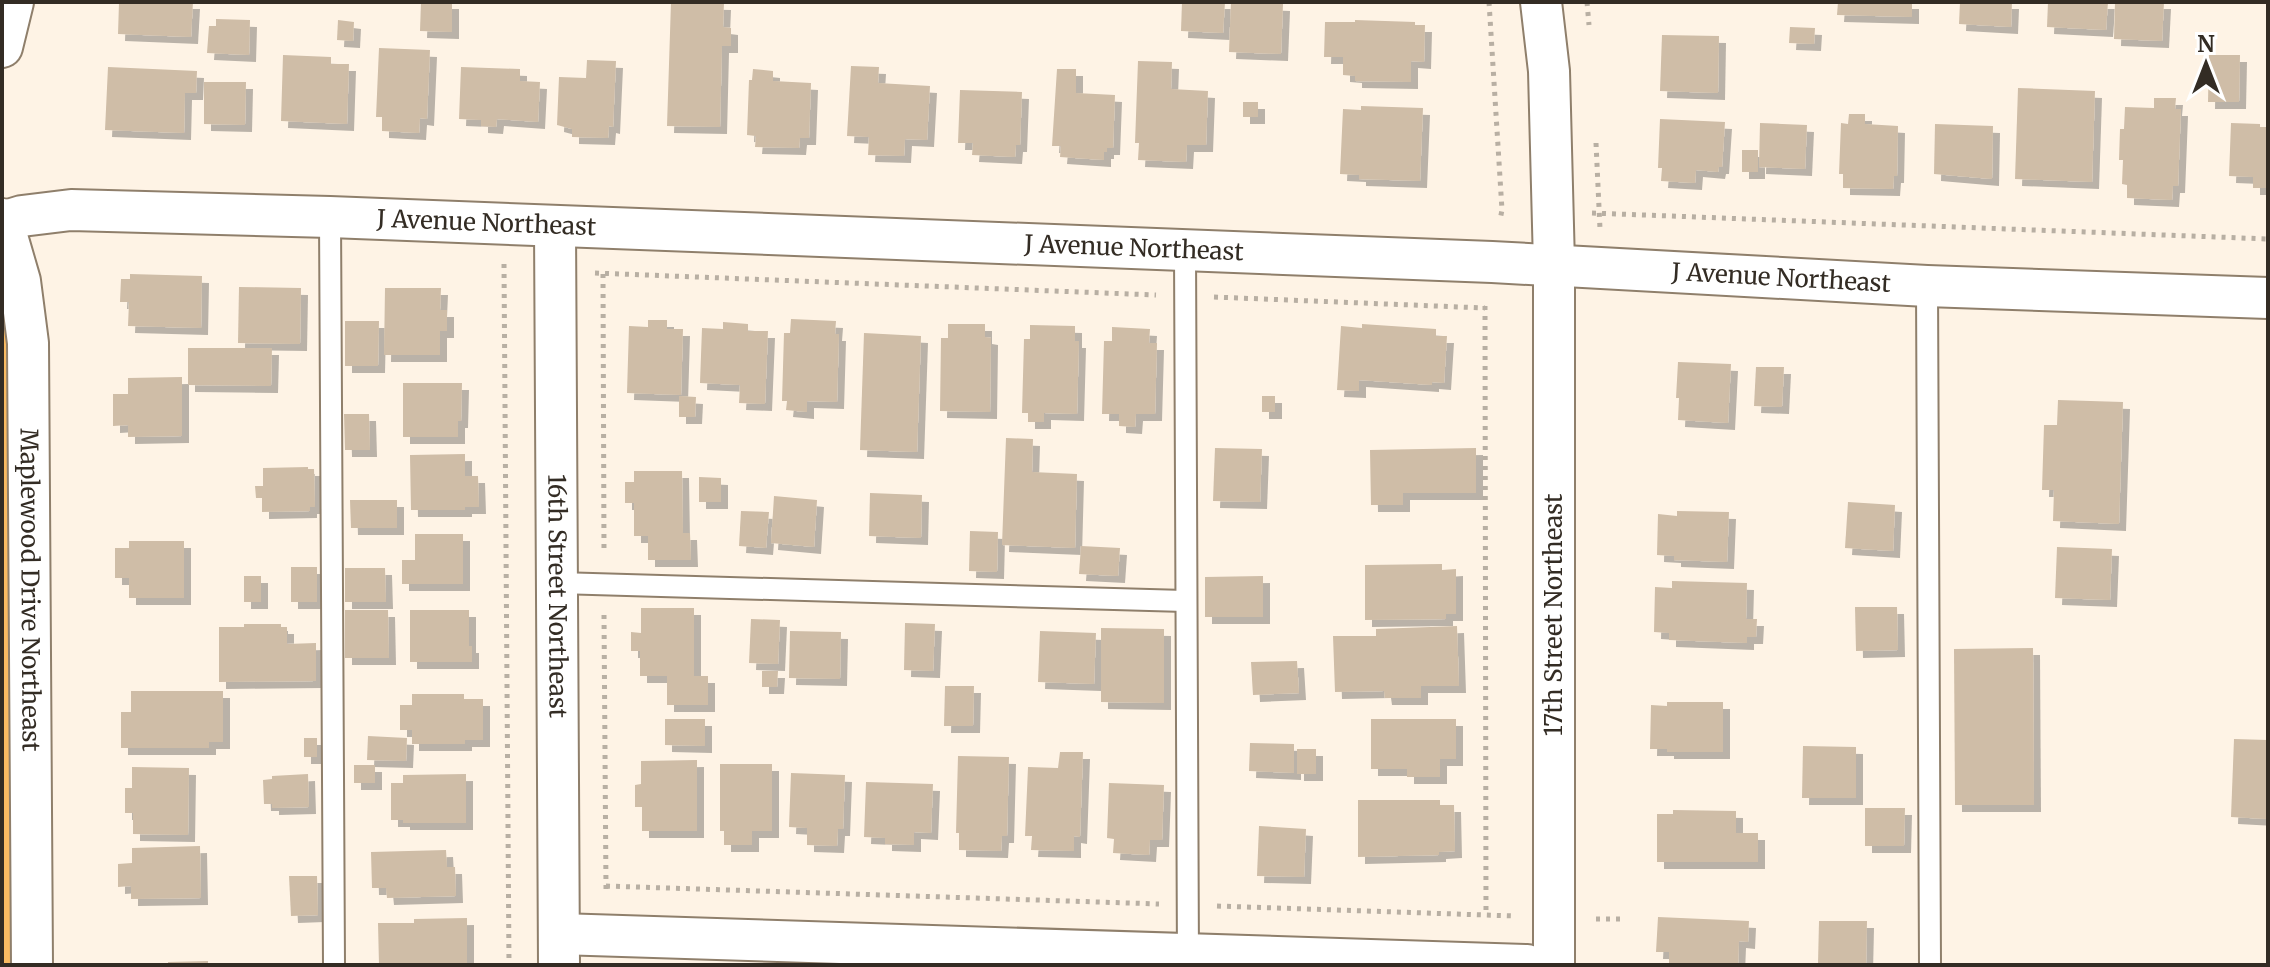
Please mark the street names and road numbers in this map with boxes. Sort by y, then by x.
street label: J Avenue Northeast [375,203,597,242]
street label: J Avenue Northeast [1023,228,1245,267]
street label: J Avenue Northeast [1670,256,1892,299]
street label: Maplewood Drive Northeast [14,428,47,752]
street label: 16th Street Northeast [541,474,574,719]
street label: 17th Street Northeast [1538,493,1569,736]

